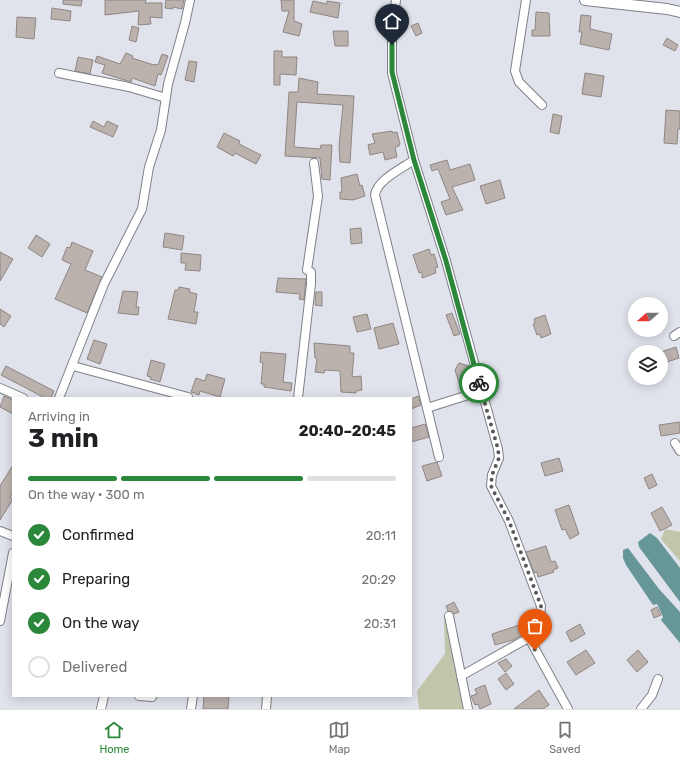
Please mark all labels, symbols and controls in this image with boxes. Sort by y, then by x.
pin [375,4,409,45]
icon: home [381,10,403,32]
north arrow [628,297,668,337]
map controls [628,297,668,385]
button: layers [628,345,668,385]
courier [459,363,499,403]
icon: bike [468,372,490,394]
text: Arriving in [28,409,90,424]
text: 20:40–20:45 [299,422,396,440]
text: 3 min [28,423,99,454]
text: On the way · 300 m [28,487,145,502]
icon: check [28,524,50,546]
text: Confirmed [62,526,134,544]
text: 20:11 [366,528,396,543]
icon: check [28,568,50,590]
text: Preparing [62,570,130,588]
text: 20:29 [361,572,396,587]
pin [518,609,552,650]
icon: check [28,612,50,634]
text: On the way [62,614,140,632]
icon: bag [524,615,546,637]
text: 20:31 [364,616,396,631]
text: Delivered [62,658,127,676]
tab: Home [99,719,130,756]
tab: Map [328,719,350,756]
tab: Saved [549,719,581,756]

